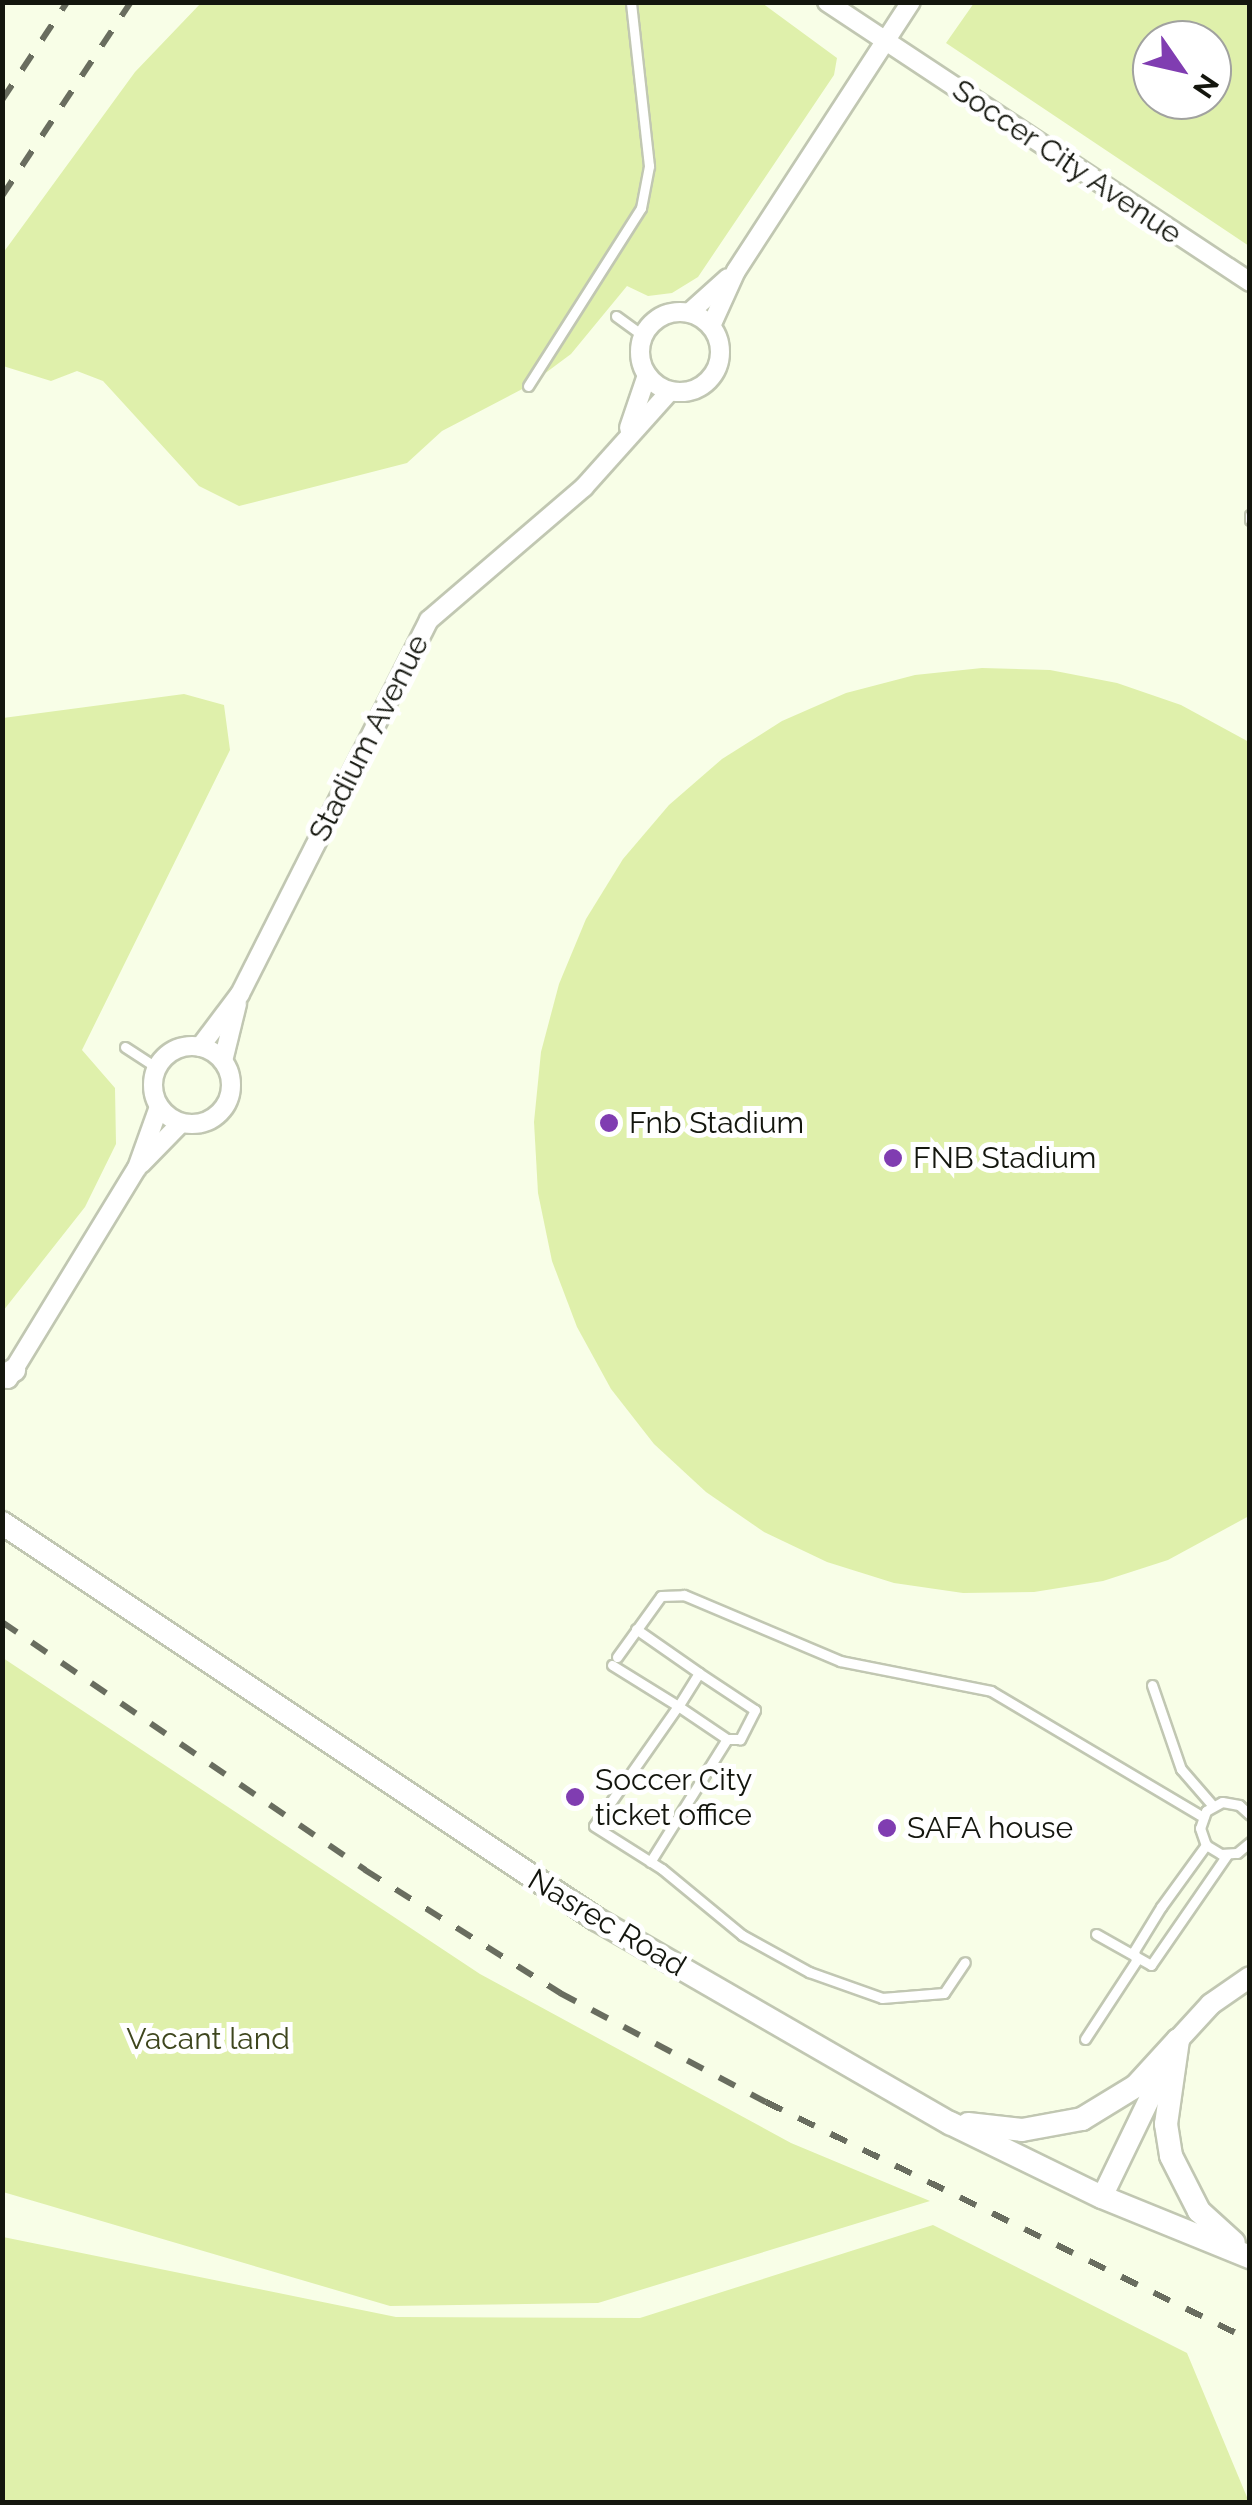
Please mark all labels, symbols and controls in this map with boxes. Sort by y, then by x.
north arrow [1132,20,1232,120]
text: N [1186,68,1225,104]
street label: Soccer City Avenue [945,71,1189,253]
street label: Stadium Avenue [301,628,437,848]
place label: Fnb Stadium [629,1105,804,1141]
marker: Fnb Stadium [598,1112,620,1134]
place label: FNB Stadium [913,1140,1096,1176]
marker: FNB Stadium [882,1147,904,1169]
place label: Soccer City ticket office [595,1762,753,1832]
marker: Soccer City ticket office [564,1786,586,1808]
place label: SAFA house [907,1810,1074,1846]
marker: SAFA house [876,1817,898,1839]
street label: Nasrec Road [522,1862,692,1984]
park label: Vacant land [126,2021,290,2057]

